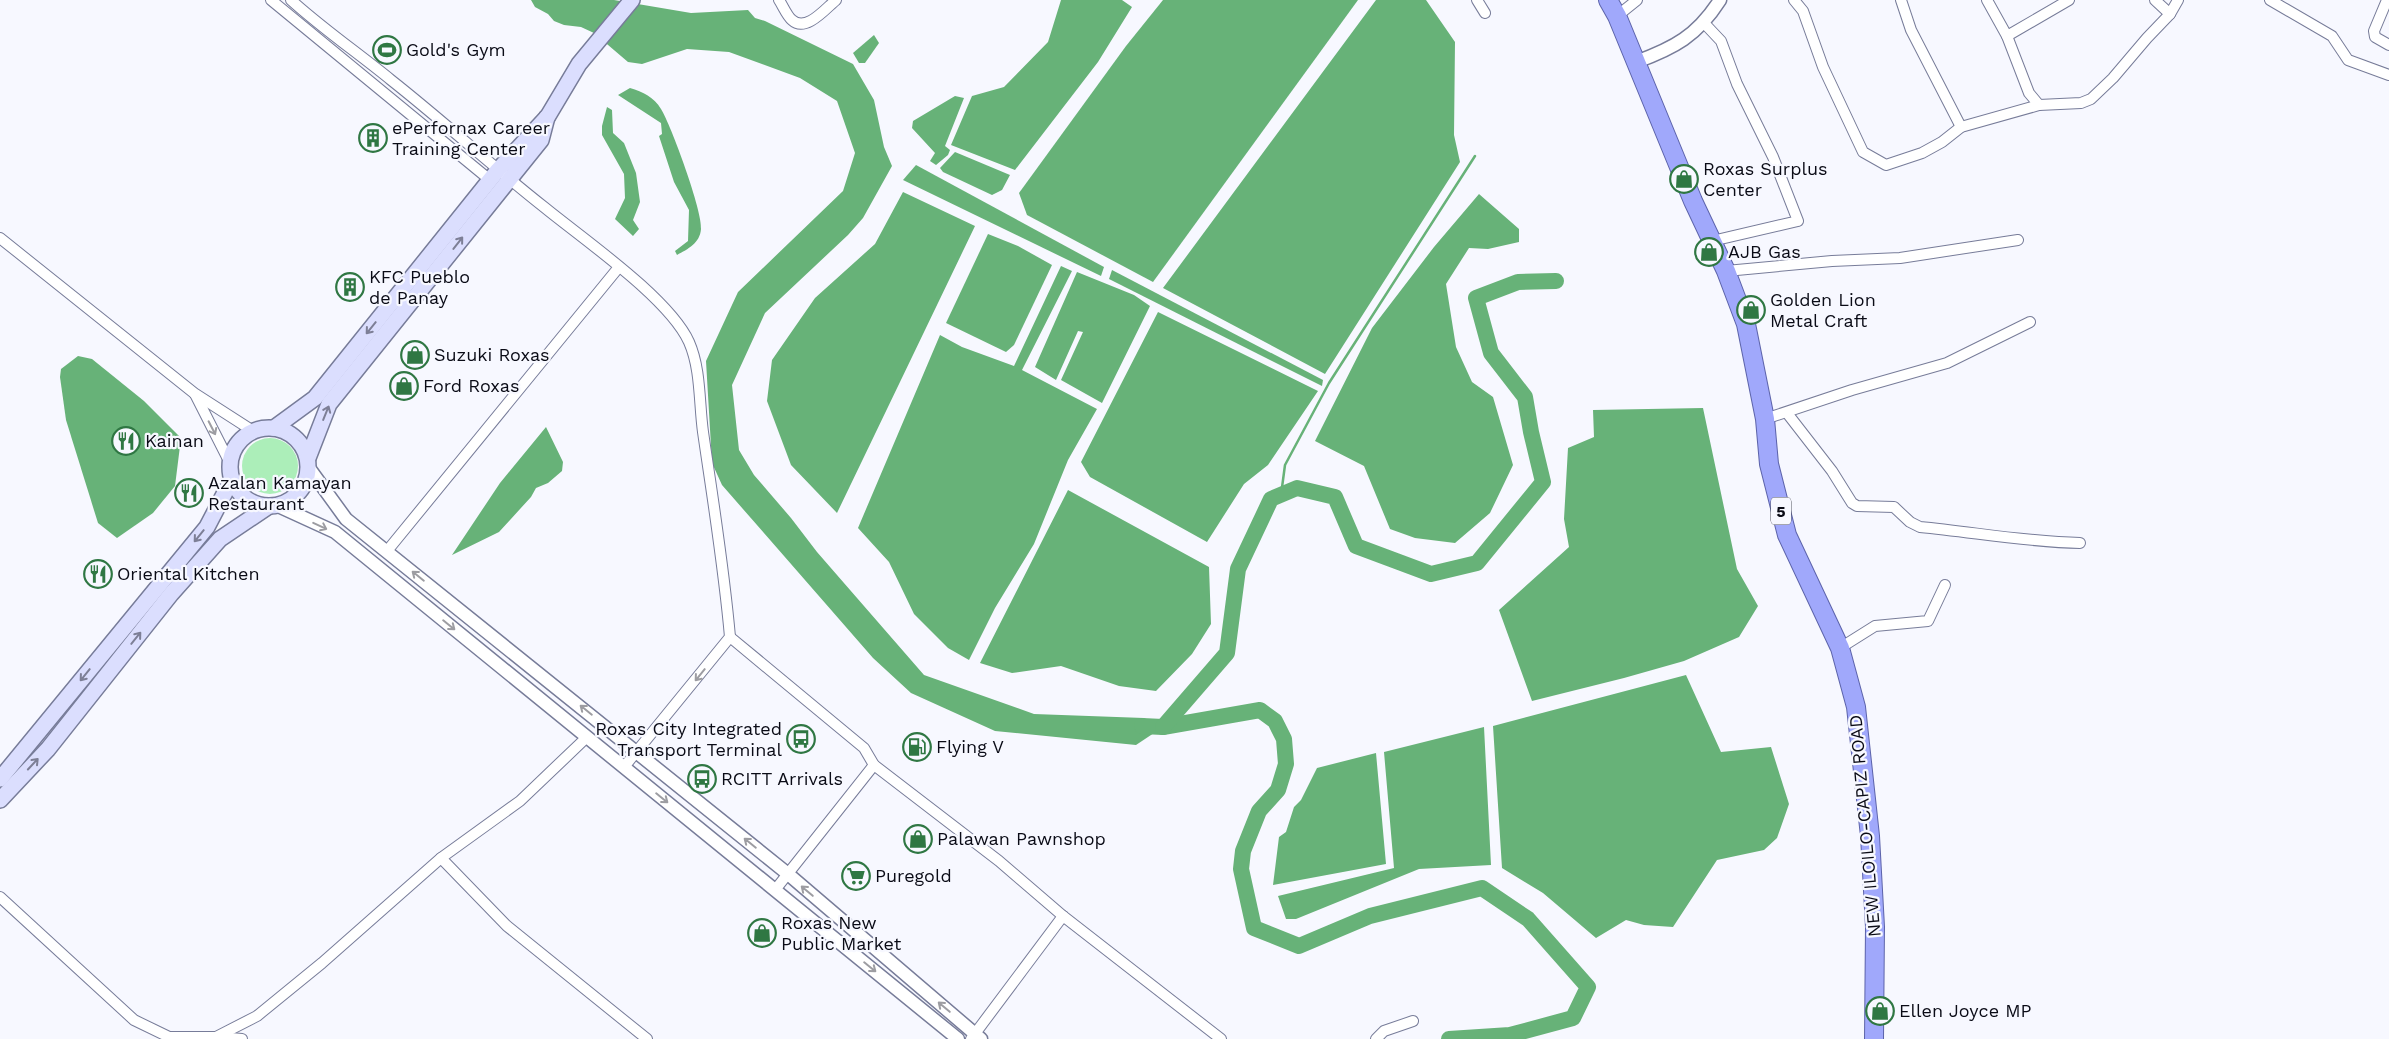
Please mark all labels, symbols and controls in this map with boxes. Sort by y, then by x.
sports icon: Gold's Gym [372,35,402,65]
place label: Gold's Gym [406,39,506,60]
place label: ePerfornax Career Training Center [392,117,550,159]
building icon: ePerfornax Career Training Center [358,123,388,153]
place label: Roxas Surplus Center [1703,158,1828,200]
shop icon: Roxas Surplus Center [1669,164,1699,194]
one-way arrow [452,237,463,250]
shop icon: AJB Gas [1694,237,1724,267]
place label: AJB Gas [1728,241,1801,262]
place label: KFC Pueblo de Panay [369,266,470,308]
building icon: KFC Pueblo de Panay [335,272,365,302]
place label: Golden Lion Metal Craft [1770,289,1876,331]
shop icon: Golden Lion Metal Craft [1736,295,1766,325]
one-way arrow [366,321,377,334]
shop icon: Suzuki Roxas [400,340,430,370]
place label: Suzuki Roxas [434,344,550,365]
shop icon: Ford Roxas [389,371,419,401]
place label: Ford Roxas [423,375,519,396]
one-way arrow [322,406,331,421]
one-way arrow [208,420,217,435]
restaurant icon: Kainan [111,426,141,456]
place label: Kainan [145,430,204,451]
place label: Azalan Kamayan Restaurant [208,472,352,514]
restaurant icon: Azalan Kamayan Restaurant [174,478,204,508]
road number: 5 [1771,498,1791,524]
one-way arrow [313,521,328,531]
one-way arrow [194,529,205,542]
restaurant icon: Oriental Kitchen [83,559,113,589]
place label: Oriental Kitchen [117,563,260,584]
one-way arrow [412,570,425,581]
one-way arrow [442,619,455,630]
one-way arrow [130,632,141,645]
one-way arrow [694,668,705,681]
one-way arrow [79,669,90,682]
one-way arrow [580,704,593,715]
street label: NEW ILOILO-CAPIZ ROAD [1844,714,1885,938]
place label: Roxas City Integrated Transport Terminal [595,718,782,760]
bus stop icon: Roxas City Integrated Transport Terminal [786,724,816,754]
fuel station icon: Flying V [902,732,932,762]
place label: Flying V [936,736,1004,757]
one-way arrow [27,758,39,771]
bus stop icon: RCITT Arrivals [687,764,717,794]
place label: RCITT Arrivals [721,768,843,789]
one-way arrow [655,793,668,804]
shop icon: Palawan Pawnshop [903,824,933,854]
place label: Palawan Pawnshop [937,828,1106,849]
one-way arrow [744,837,757,848]
supermarket icon: Puregold [841,861,871,891]
place label: Puregold [875,865,952,886]
one-way arrow [801,885,814,896]
place label: Roxas New Public Market [781,912,902,954]
shop icon: Roxas New Public Market [747,918,777,948]
one-way arrow [863,961,876,972]
shop icon: Ellen Joyce MP [1865,996,1895,1026]
place label: Ellen Joyce MP [1899,1000,2032,1021]
one-way arrow [938,1002,951,1013]

